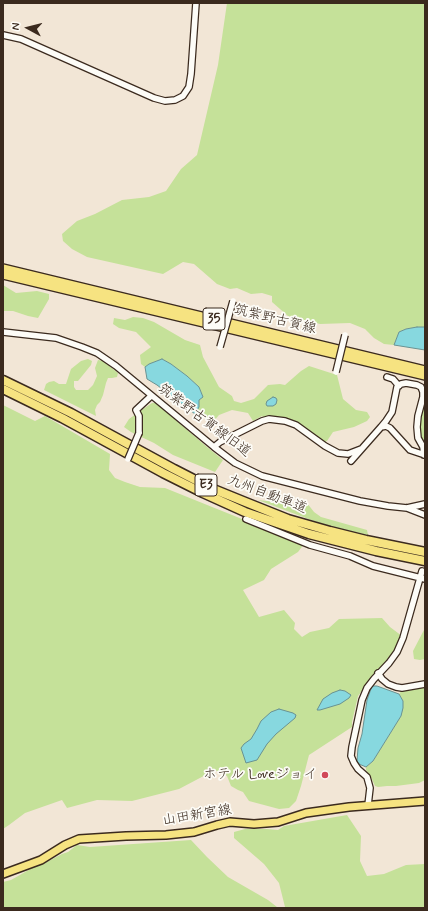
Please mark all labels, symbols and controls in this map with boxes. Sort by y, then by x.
north arrow [8,8,48,48]
text: N [9,22,23,31]
street label: 筑紫野古賀線 [232,302,318,338]
road number: 35 [203,308,225,330]
street label: 筑紫野古賀線旧道 [154,381,254,461]
street label: 九州自動車道 [225,472,309,518]
road number: E3 [195,474,217,496]
place label: ホテル Loveジョイ [203,767,317,783]
marker: ホテル Loveジョイ [320,770,330,780]
street label: 山田新宮線 [161,802,233,830]

